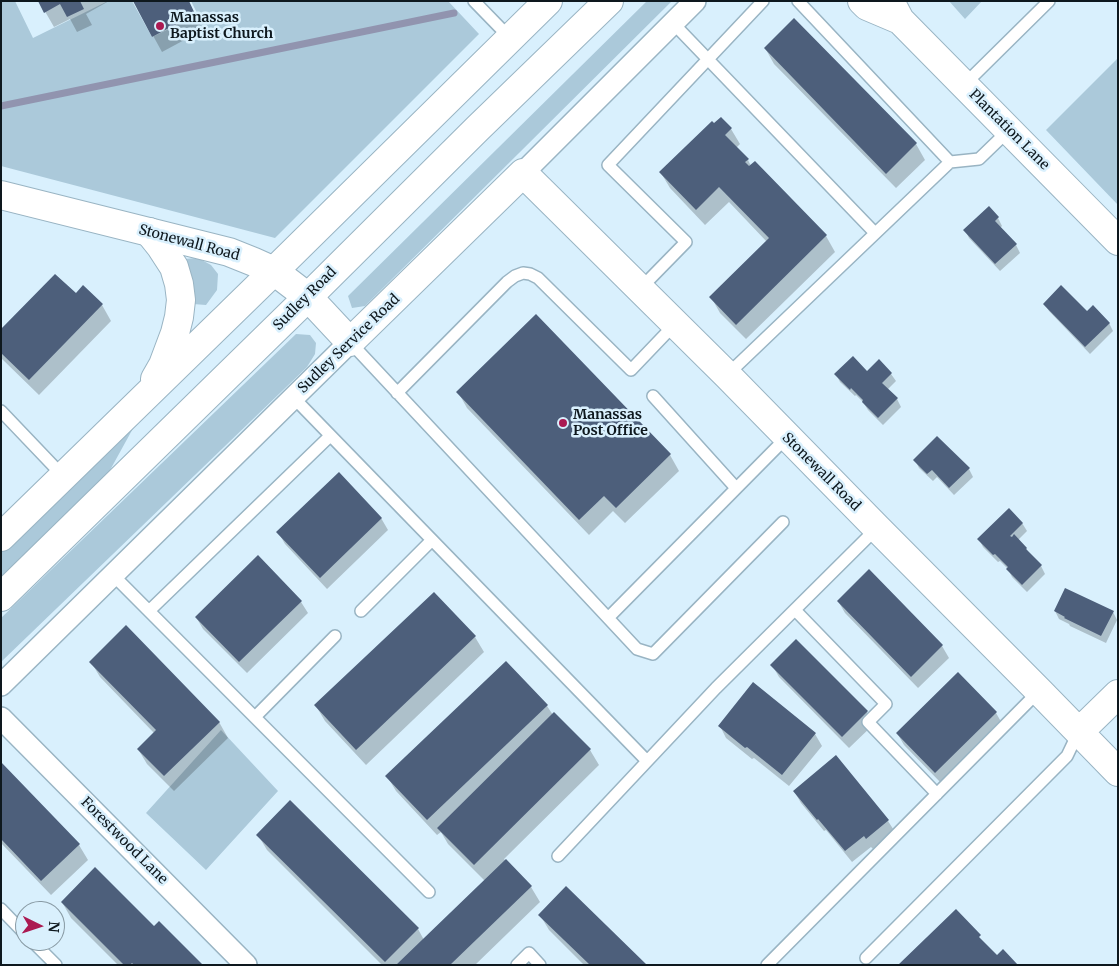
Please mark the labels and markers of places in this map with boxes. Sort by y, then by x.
place label: Manassas Baptist Church [170,10,273,42]
marker: Manassas Baptist Church [154,20,166,32]
place label: Manassas Post Office [573,407,648,440]
marker: Manassas Post Office [557,417,569,429]

